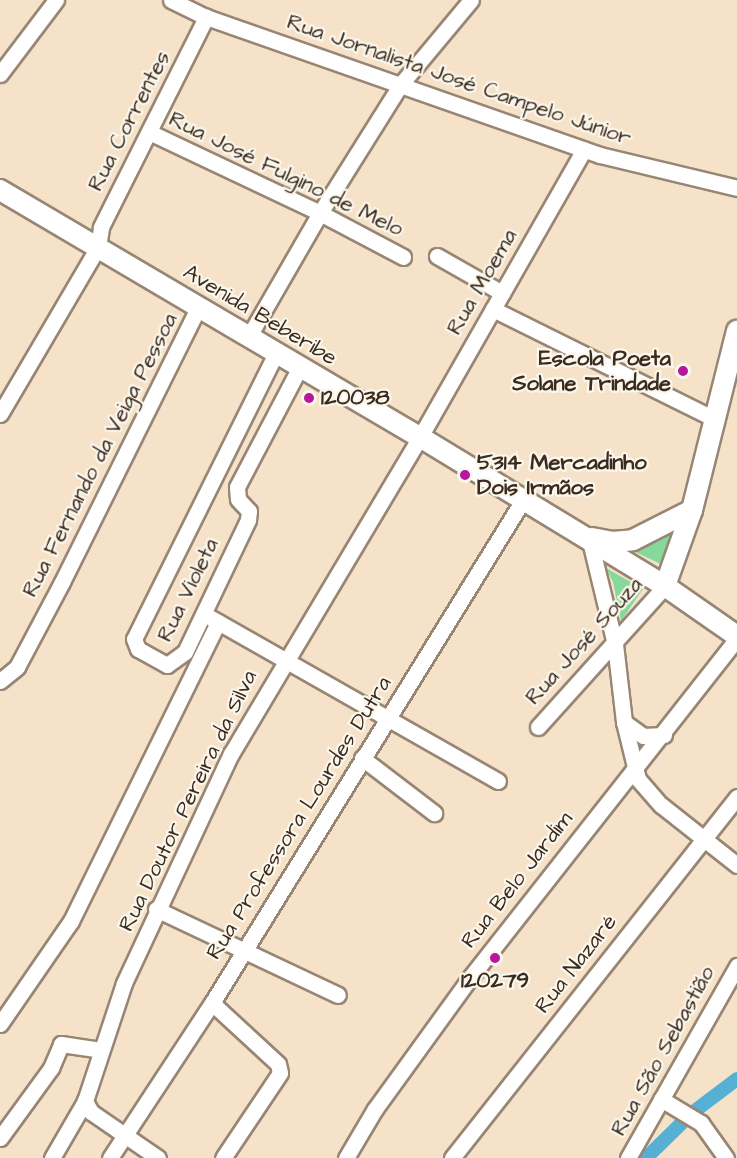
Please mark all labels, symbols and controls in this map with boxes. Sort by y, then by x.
street label: Rua Jornalista José Campelo Júnior [284,9,634,151]
street label: Rua Correntes [82,46,176,196]
street label: Rua José Fulgino de Melo [165,106,407,242]
street label: Rua Moema [441,224,523,340]
street label: Avenida Beberibe [178,259,342,371]
street label: Rua Fernando da Veiga Pessoa [17,309,183,601]
place label: Escola Poeta Solane Trindade [512,345,671,396]
marker: Escola Poeta Solane Trindade [676,364,690,378]
place label: 120038 [321,385,390,411]
marker: 120038 [302,391,316,405]
place label: 5314 Mercadinho Dois Irmãos [477,449,647,500]
marker: 5314 Mercadinho Dois Irmãos [458,468,472,482]
street label: Rua Violeta [152,534,224,646]
street label: Rua José Souza [520,572,648,710]
street label: Rua Doutor Pereira da Silva [113,666,263,936]
street label: Rua Professora Lourdes Dutra [201,672,397,964]
street label: Rua Belo Jardim [456,807,578,953]
street label: Rua Nazaré [529,909,623,1019]
marker: 120279 [488,951,502,965]
street label: Rua São Sebastião [605,962,721,1140]
place label: 120279 [461,968,529,994]

